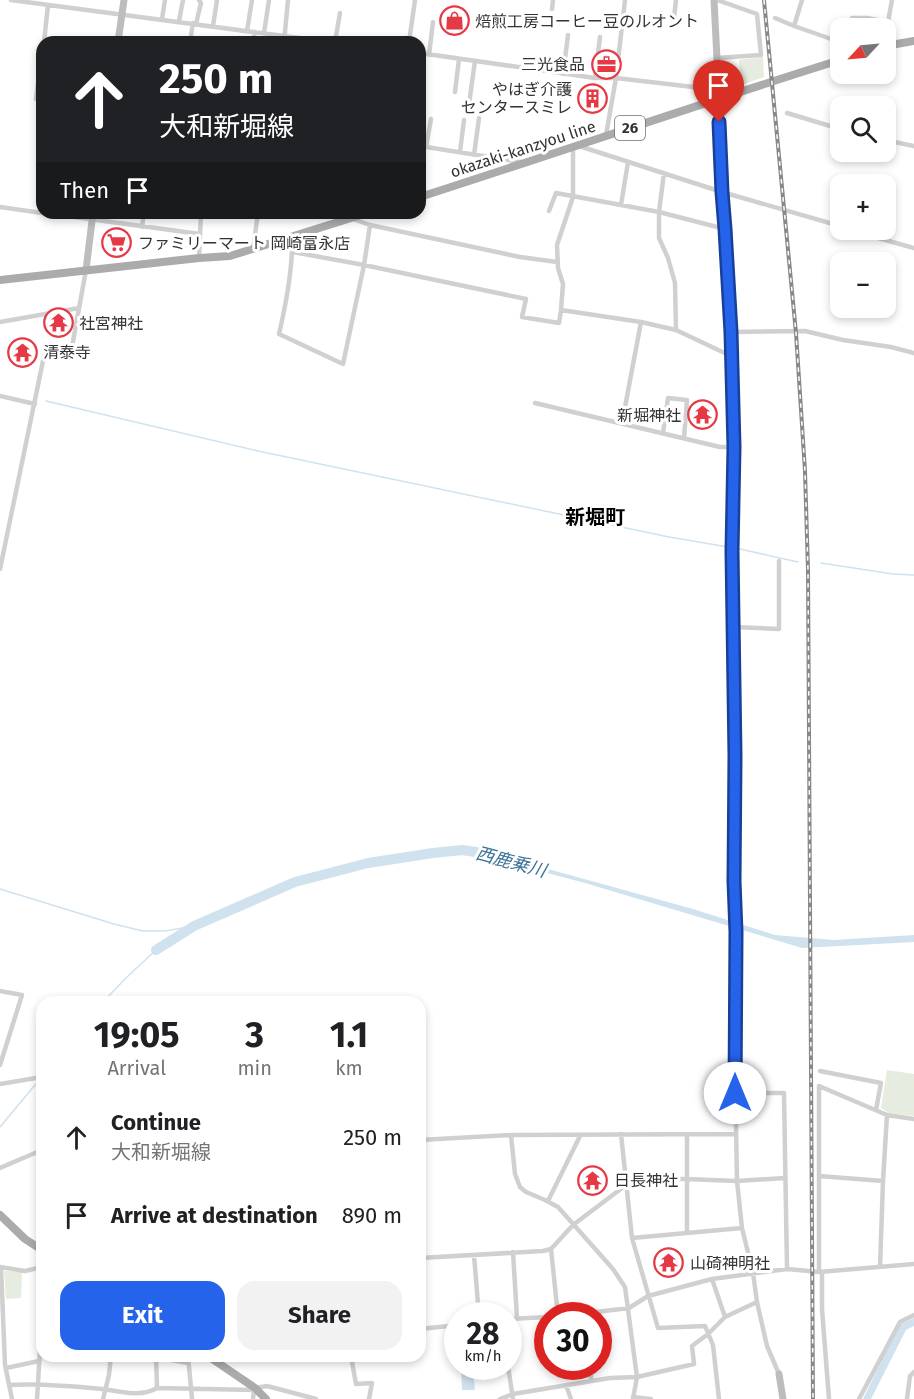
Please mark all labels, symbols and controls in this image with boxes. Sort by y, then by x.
shop icon: 焙煎工房コーヒー豆のルオント [438,5,470,37]
place label: 焙煎工房コーヒー豆のルオント [475,12,699,31]
north arrow [830,18,896,84]
map controls [830,18,896,318]
office icon: 三光食品 [590,48,622,80]
text: 250 m [159,54,273,104]
place label: 三光食品 [521,55,585,74]
icon: ahead [60,60,138,138]
pin [693,60,744,122]
icon: arrive [702,69,735,102]
place label: やはぎ介護 センタースミレ [461,80,572,117]
building icon: やはぎ介護 センタースミレ [577,82,609,114]
button: search [830,96,896,162]
text: 大和新堀線 [159,111,294,143]
road number: 26 [615,116,645,140]
street label: okazaki-kanzyou line [448,117,598,181]
icon: arrive [121,174,154,207]
button: + [830,174,896,240]
text: Then [60,177,109,204]
supermarket icon: ファミリーマート 岡崎富永店 [101,227,133,259]
place label: ファミリーマート 岡崎富永店 [138,234,350,253]
button: − [830,252,896,318]
temple icon: 社宮神社 [42,307,74,339]
place label: 社宮神社 [79,314,143,333]
temple icon: 清泰寺 [6,336,38,368]
place label: 清泰寺 [43,343,91,362]
temple icon: 新堀神社 [686,399,718,431]
place label: 新堀神社 [617,406,681,425]
district label: 新堀町 [565,505,625,529]
water label: 西鹿乗川 [473,842,551,882]
text: 19:05 [94,1013,180,1057]
text: 3 [245,1013,264,1057]
text: 1.1 [330,1013,368,1057]
text: Arrival [107,1056,166,1080]
text: min [237,1056,272,1080]
text: km [335,1056,363,1080]
position arrow [703,1061,767,1125]
text: Continue [111,1109,201,1136]
icon: ahead [60,1121,93,1154]
text: 250 m [343,1124,402,1151]
text: 大和新堀線 [111,1140,211,1164]
temple icon: 日長神社 [577,1164,609,1196]
place label: 日長神社 [614,1171,678,1190]
icon: arrive [60,1199,93,1232]
text: Arrive at destination [111,1202,318,1229]
text: 890 m [342,1202,402,1229]
temple icon: 山碕神明社 [653,1247,685,1279]
place label: 山碕神明社 [690,1254,770,1273]
button: Exit [60,1281,225,1350]
button: Share [237,1281,402,1350]
speed limit sign: 30 [534,1302,612,1380]
text: 28 [467,1316,499,1352]
text: km/h [464,1347,502,1365]

